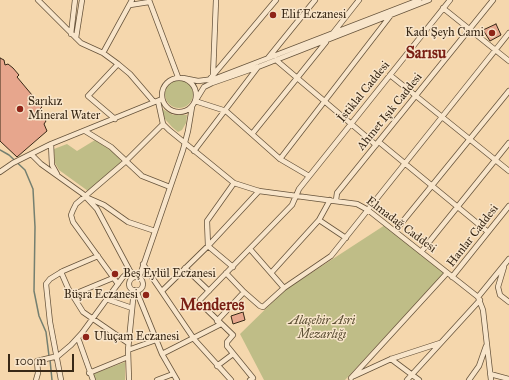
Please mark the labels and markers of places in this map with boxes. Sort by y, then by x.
place label: Elif Eczanesi [281,8,346,22]
marker: Elif Eczanesi [268,10,278,20]
place label: Kadı Şeyh Cami [405,26,484,40]
marker: Kadı Şeyh Cami [487,28,497,38]
place label: Sarıkız Mineral Water [28,95,100,123]
marker: Sarıkız Mineral Water [15,104,25,114]
place label: Beş Eylül Eczanesi [123,267,216,281]
marker: Beş Eylül Eczanesi [110,269,120,279]
place label: Büşra Eczanesi [64,288,138,302]
marker: Büşra Eczanesi [141,290,151,300]
place label: Uluçam Eczanesi [94,330,179,344]
marker: Uluçam Eczanesi [81,332,91,342]

